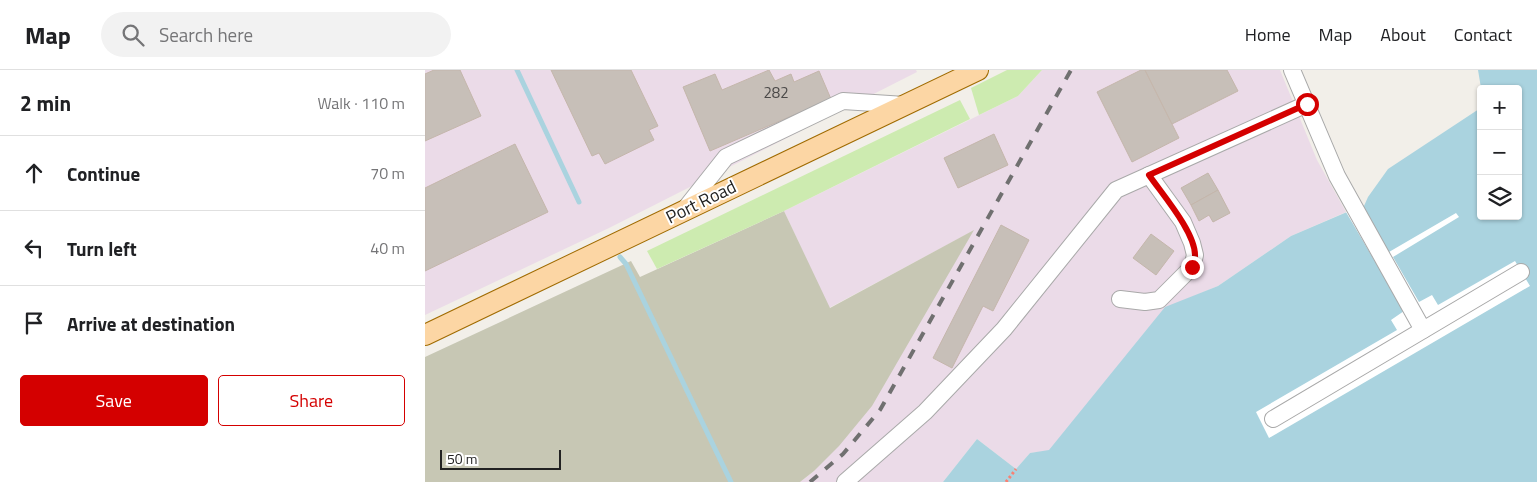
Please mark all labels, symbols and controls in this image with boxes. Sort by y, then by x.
search box [101,12,451,57]
text: Map [25,17,71,53]
text: Search here [159,20,253,49]
icon: search [119,21,147,49]
text: Home [1245,21,1291,48]
text: Map [1319,21,1352,48]
text: About [1380,21,1426,48]
text: Contact [1454,21,1512,48]
house number: 282 [763,81,789,104]
map controls [1477,85,1522,220]
button: + [1477,85,1522,130]
text: 2 min [20,87,71,119]
text: Walk · 110 m [317,91,405,115]
route start [1296,93,1319,116]
button: − [1477,130,1522,175]
icon: ahead [20,159,48,187]
text: Continue [67,159,140,188]
text: 70 m [370,161,405,185]
street label: Port Road [661,173,741,230]
button: layers [1477,175,1522,220]
icon: left [20,234,48,262]
text: Turn left [67,234,137,263]
text: 40 m [370,236,405,260]
route end [1181,256,1204,279]
icon: arrive [20,309,48,337]
text: Arrive at destination [67,309,235,338]
button: Save [20,375,208,426]
button: Share [218,375,405,426]
scale bar [440,447,561,470]
text: 50 m [447,448,477,469]

